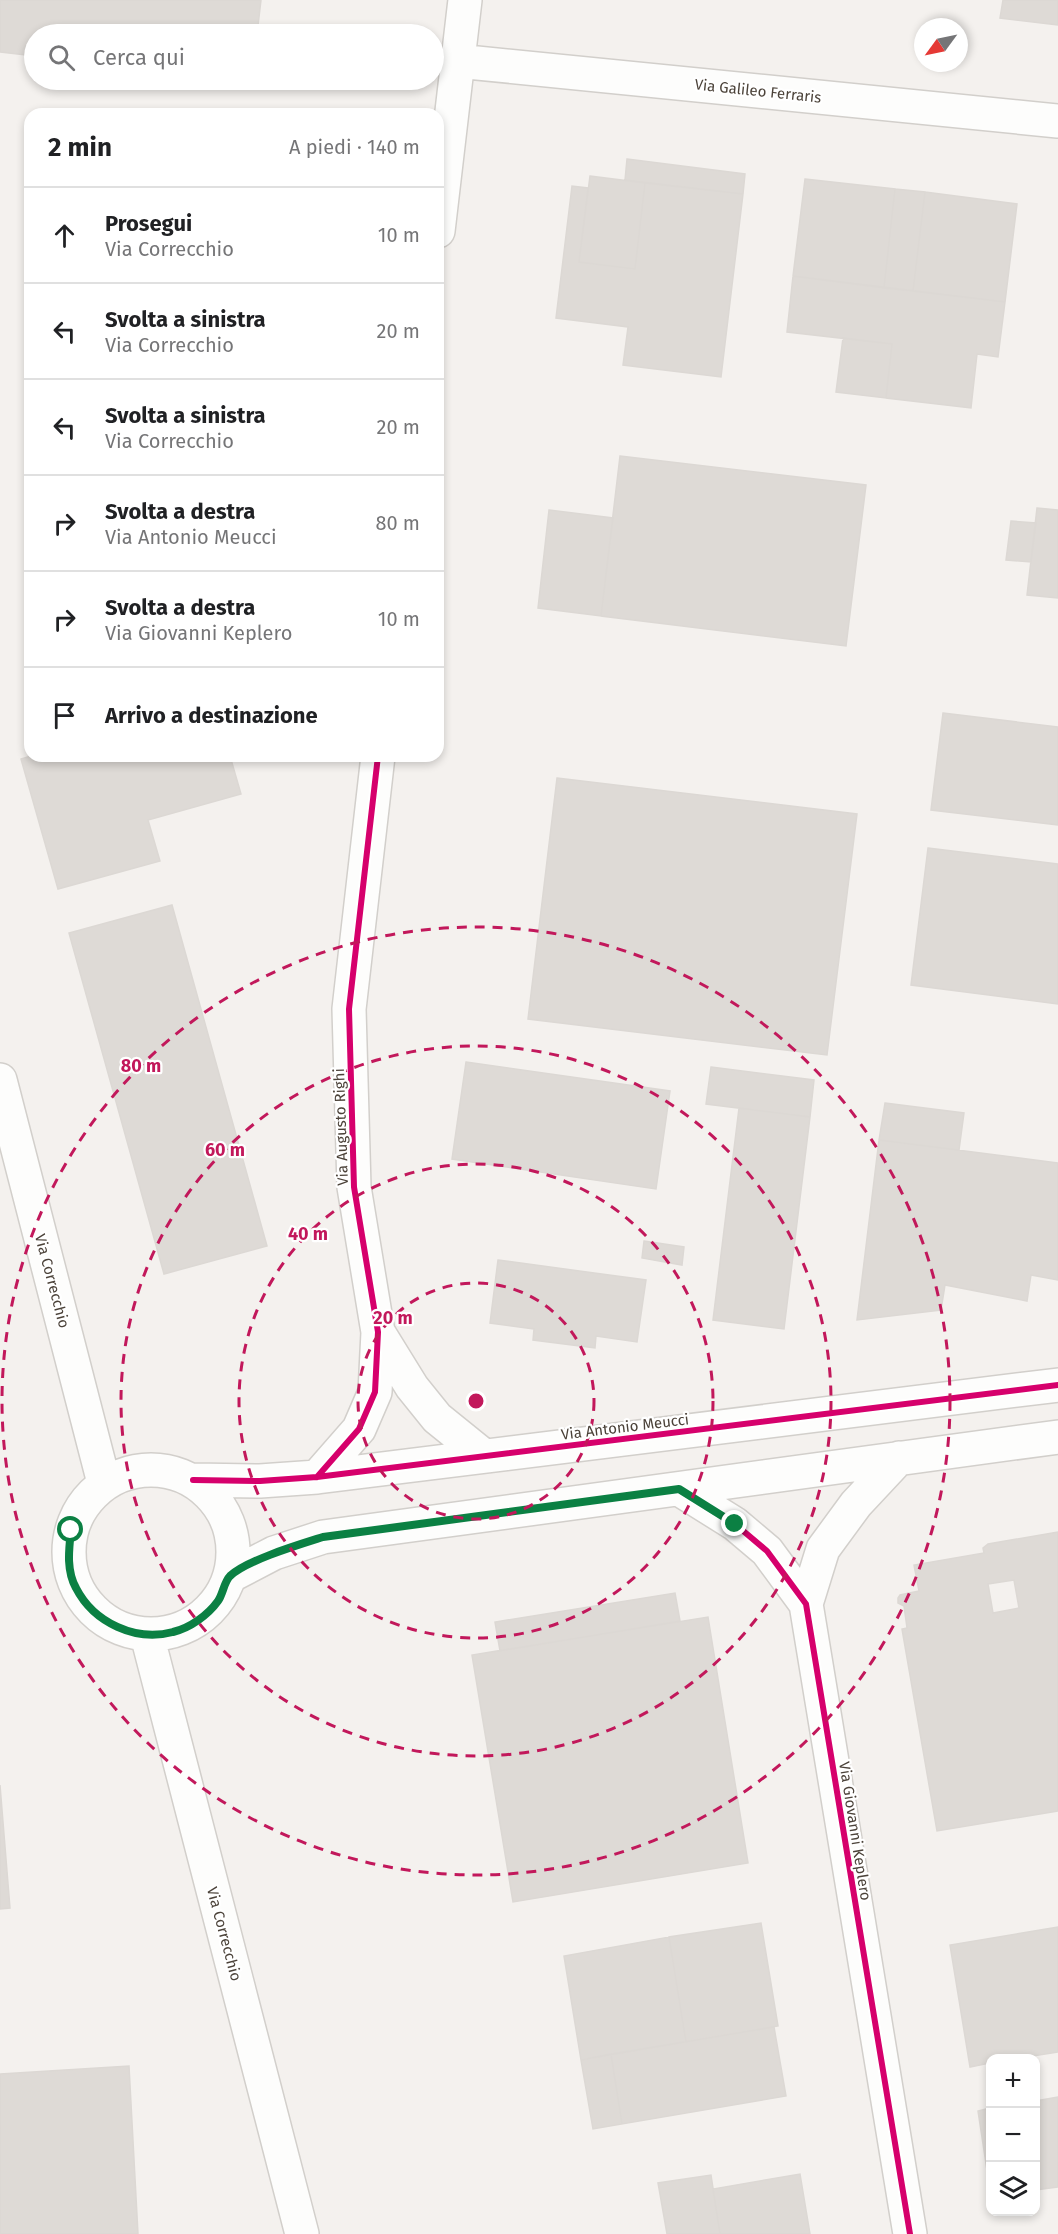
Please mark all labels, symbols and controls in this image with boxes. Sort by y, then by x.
north arrow [914,18,968,72]
search box [24,24,444,90]
icon: search [45,41,78,74]
text: Cerca qui [93,44,185,71]
street label: Via Galileo Ferraris [694,75,822,107]
text: 2 min [48,132,112,163]
text: A piedi · 140 m [289,135,420,159]
text: Prosegui [105,210,192,237]
icon: ahead [48,219,81,252]
text: 10 m [378,223,420,247]
text: Via Correcchio [105,237,234,261]
text: Svolta a sinistra [105,306,266,333]
icon: left [48,315,81,348]
text: 20 m [377,319,420,343]
text: Via Correcchio [105,333,234,357]
text: Svolta a sinistra [105,402,266,429]
icon: left [48,411,81,444]
text: 20 m [377,415,420,439]
text: Via Correcchio [105,429,234,453]
text: Svolta a destra [105,498,255,525]
icon: right [48,507,81,540]
text: 80 m [375,511,420,535]
text: Via Antonio Meucci [105,525,277,549]
text: Svolta a destra [105,594,255,621]
icon: right [48,603,81,636]
text: 10 m [378,607,420,631]
text: Via Giovanni Keplero [105,621,292,645]
icon: arrive [48,699,81,732]
text: Arrivo a destinazione [105,702,318,729]
text: 80 m [121,1055,161,1077]
street label: Via Augusto Righi [330,1068,352,1186]
text: 60 m [205,1139,245,1161]
text: 40 m [288,1223,328,1245]
street label: Via Correcchio [31,1232,73,1330]
text: 20 m [373,1307,413,1329]
centre of rings [466,1391,486,1411]
street label: Via Antonio Meucci [560,1410,690,1444]
route end [721,1510,747,1536]
route start [57,1516,83,1542]
street label: Via Giovanni Keplero [835,1760,875,1902]
street label: Via Correcchio [203,1885,245,1983]
map controls [986,2054,1040,2216]
button: + [986,2054,1040,2108]
button: − [986,2108,1040,2162]
button: layers [986,2162,1040,2216]

